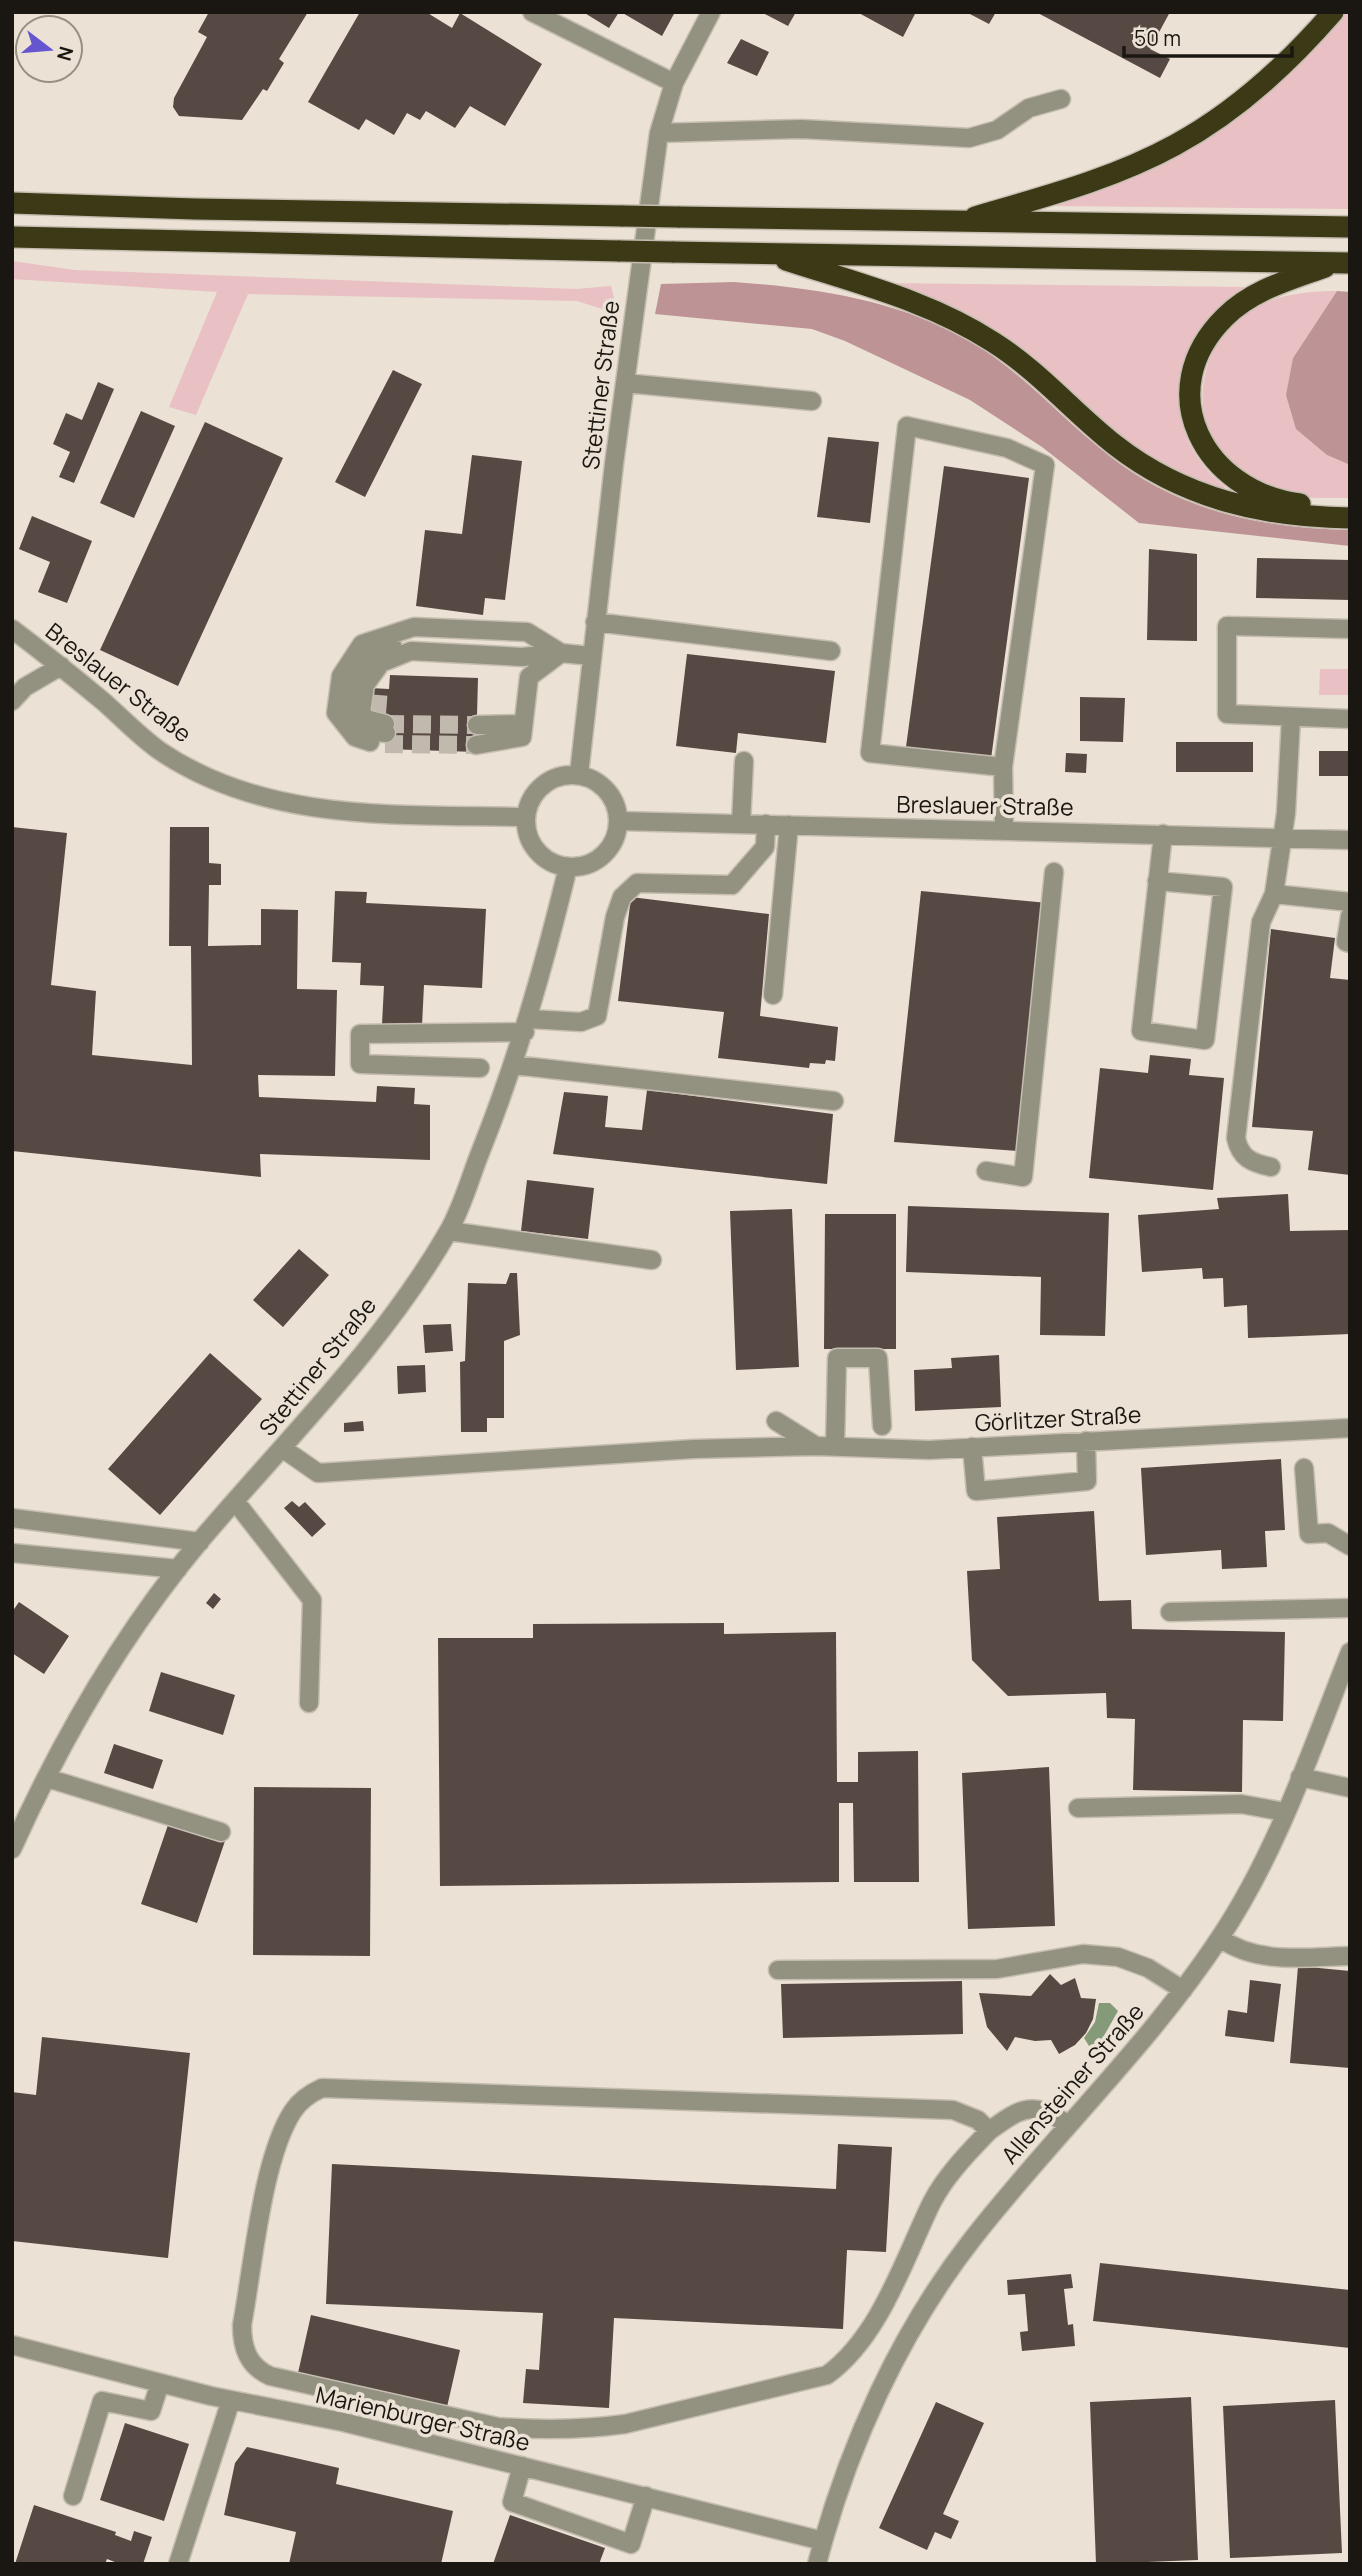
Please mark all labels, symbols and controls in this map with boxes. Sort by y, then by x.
north arrow [14,14,84,84]
scale bar [1124,14,1292,58]
text: 50 m [1134,24,1181,52]
text: N [51,44,80,64]
street label: Stettiner Straße [574,299,626,471]
street label: Breslauer Straße [39,615,199,749]
street label: Breslauer Straße [896,787,1074,823]
street label: Stettiner Straße [251,1290,383,1442]
street label: Görlitzer Straße [974,1398,1142,1438]
street label: Allensteiner Straße [993,1996,1151,2170]
street label: Marienburger Straße [313,2378,533,2458]

